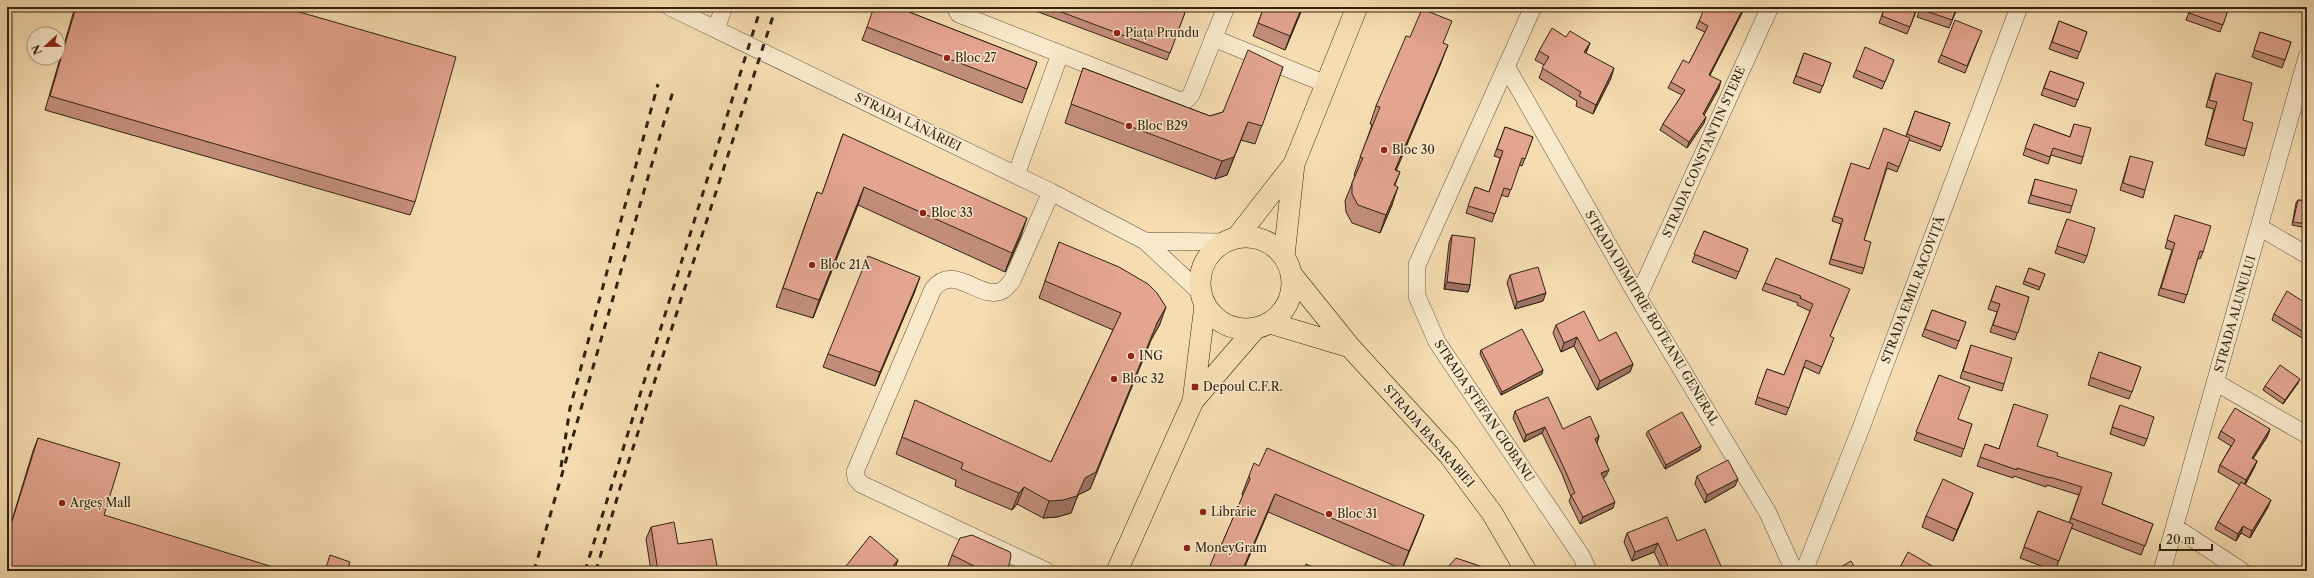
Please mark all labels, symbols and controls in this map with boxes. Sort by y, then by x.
place label: Piața Prundu [1125,25,1200,41]
north arrow [26,26,66,66]
marker: Piața Prundu [1112,28,1122,38]
text: N [28,42,45,57]
place label: Bloc 27 [955,50,997,65]
marker: Bloc 27 [942,53,952,63]
street label: STRADA CONSTANTIN STERE [1659,64,1748,240]
street label: STRADA LÂNĂRIEI [853,88,964,154]
place label: Bloc B29 [1137,118,1188,133]
marker: Bloc B29 [1124,121,1134,131]
place label: Bloc 30 [1392,142,1435,157]
marker: Bloc 30 [1379,145,1389,155]
place label: Bloc 33 [931,205,973,220]
marker: Bloc 33 [918,208,928,218]
street label: STRADA DIMITRIE BOTEANU GENERAL [1582,208,1723,428]
street label: STRADA EMIL RACOVIȚĂ [1877,213,1949,366]
street label: STRADA ALUNULUI [2211,254,2258,374]
place label: Bloc 21A [820,257,871,272]
marker: Bloc 21A [807,260,817,270]
street label: STRADA ȘTEFAN CIOBANU [1430,337,1538,485]
place label: ING [1139,348,1163,363]
marker: ING [1126,351,1136,361]
place label: Bloc 32 [1122,371,1164,386]
marker: Bloc 32 [1109,374,1119,384]
place label: Depoul C.F.R. [1203,379,1283,394]
street label: STRADA BASARABIEI [1381,381,1478,490]
marker: Depoul C.F.R. [1190,382,1200,392]
place label: Argeș Mall [69,495,131,511]
marker: Argeș Mall [57,498,67,508]
place label: Librărie [1211,504,1257,519]
place label: Bloc 31 [1337,506,1377,521]
marker: Librărie [1198,507,1208,517]
marker: Bloc 31 [1324,509,1334,519]
scale bar [2160,526,2212,552]
text: 20 m [2166,532,2195,547]
place label: MoneyGram [1195,540,1267,555]
marker: MoneyGram [1182,543,1192,553]

